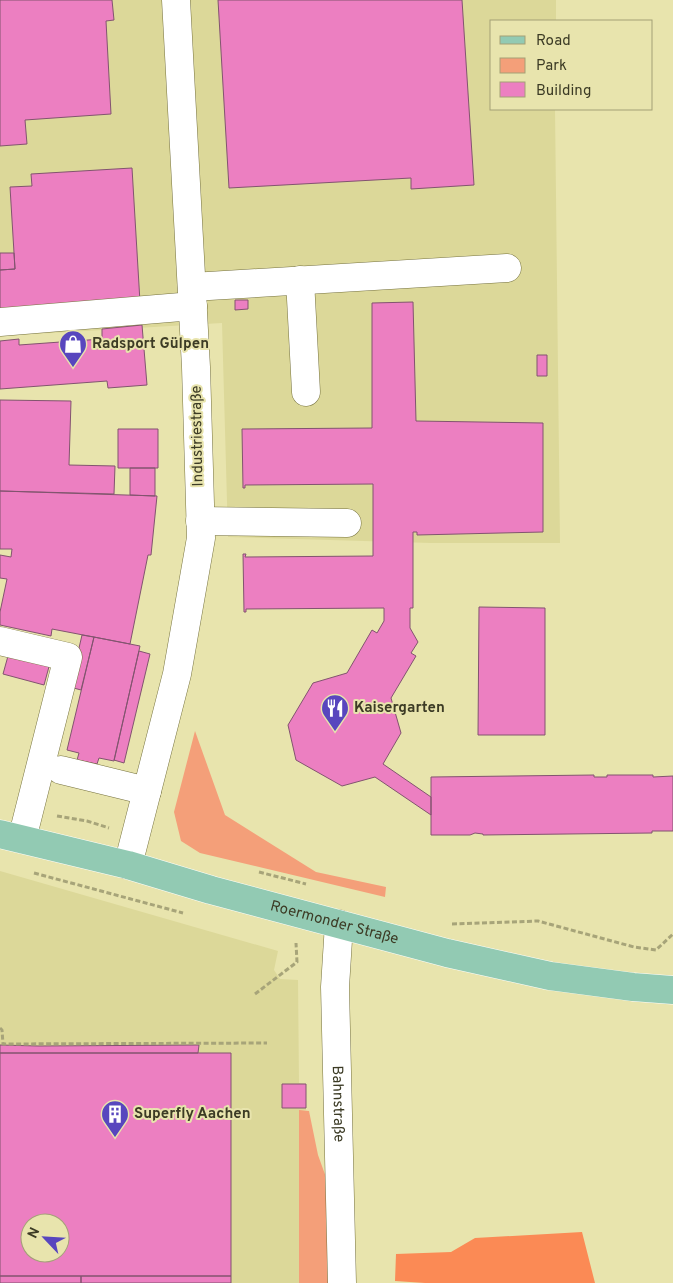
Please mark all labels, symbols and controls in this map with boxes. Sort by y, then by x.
legend [490,20,653,110]
text: Road [536,32,571,51]
text: Park [536,57,567,76]
text: Building [536,82,591,101]
shop icon: Radsport Gülpen [58,329,88,368]
place label: Radsport Gülpen [92,335,209,354]
street label: Industriestraße [188,385,208,487]
restaurant icon: Kaisergarten [320,693,350,732]
place label: Kaisergarten [354,699,445,718]
street label: Roermonder Straße [268,897,400,949]
street label: Bahnstraße [327,1065,348,1142]
building icon: Superfly Aachen [100,1099,130,1138]
place label: Superfly Aachen [134,1105,251,1124]
north arrow [20,1213,70,1263]
text: N [25,1225,44,1241]

